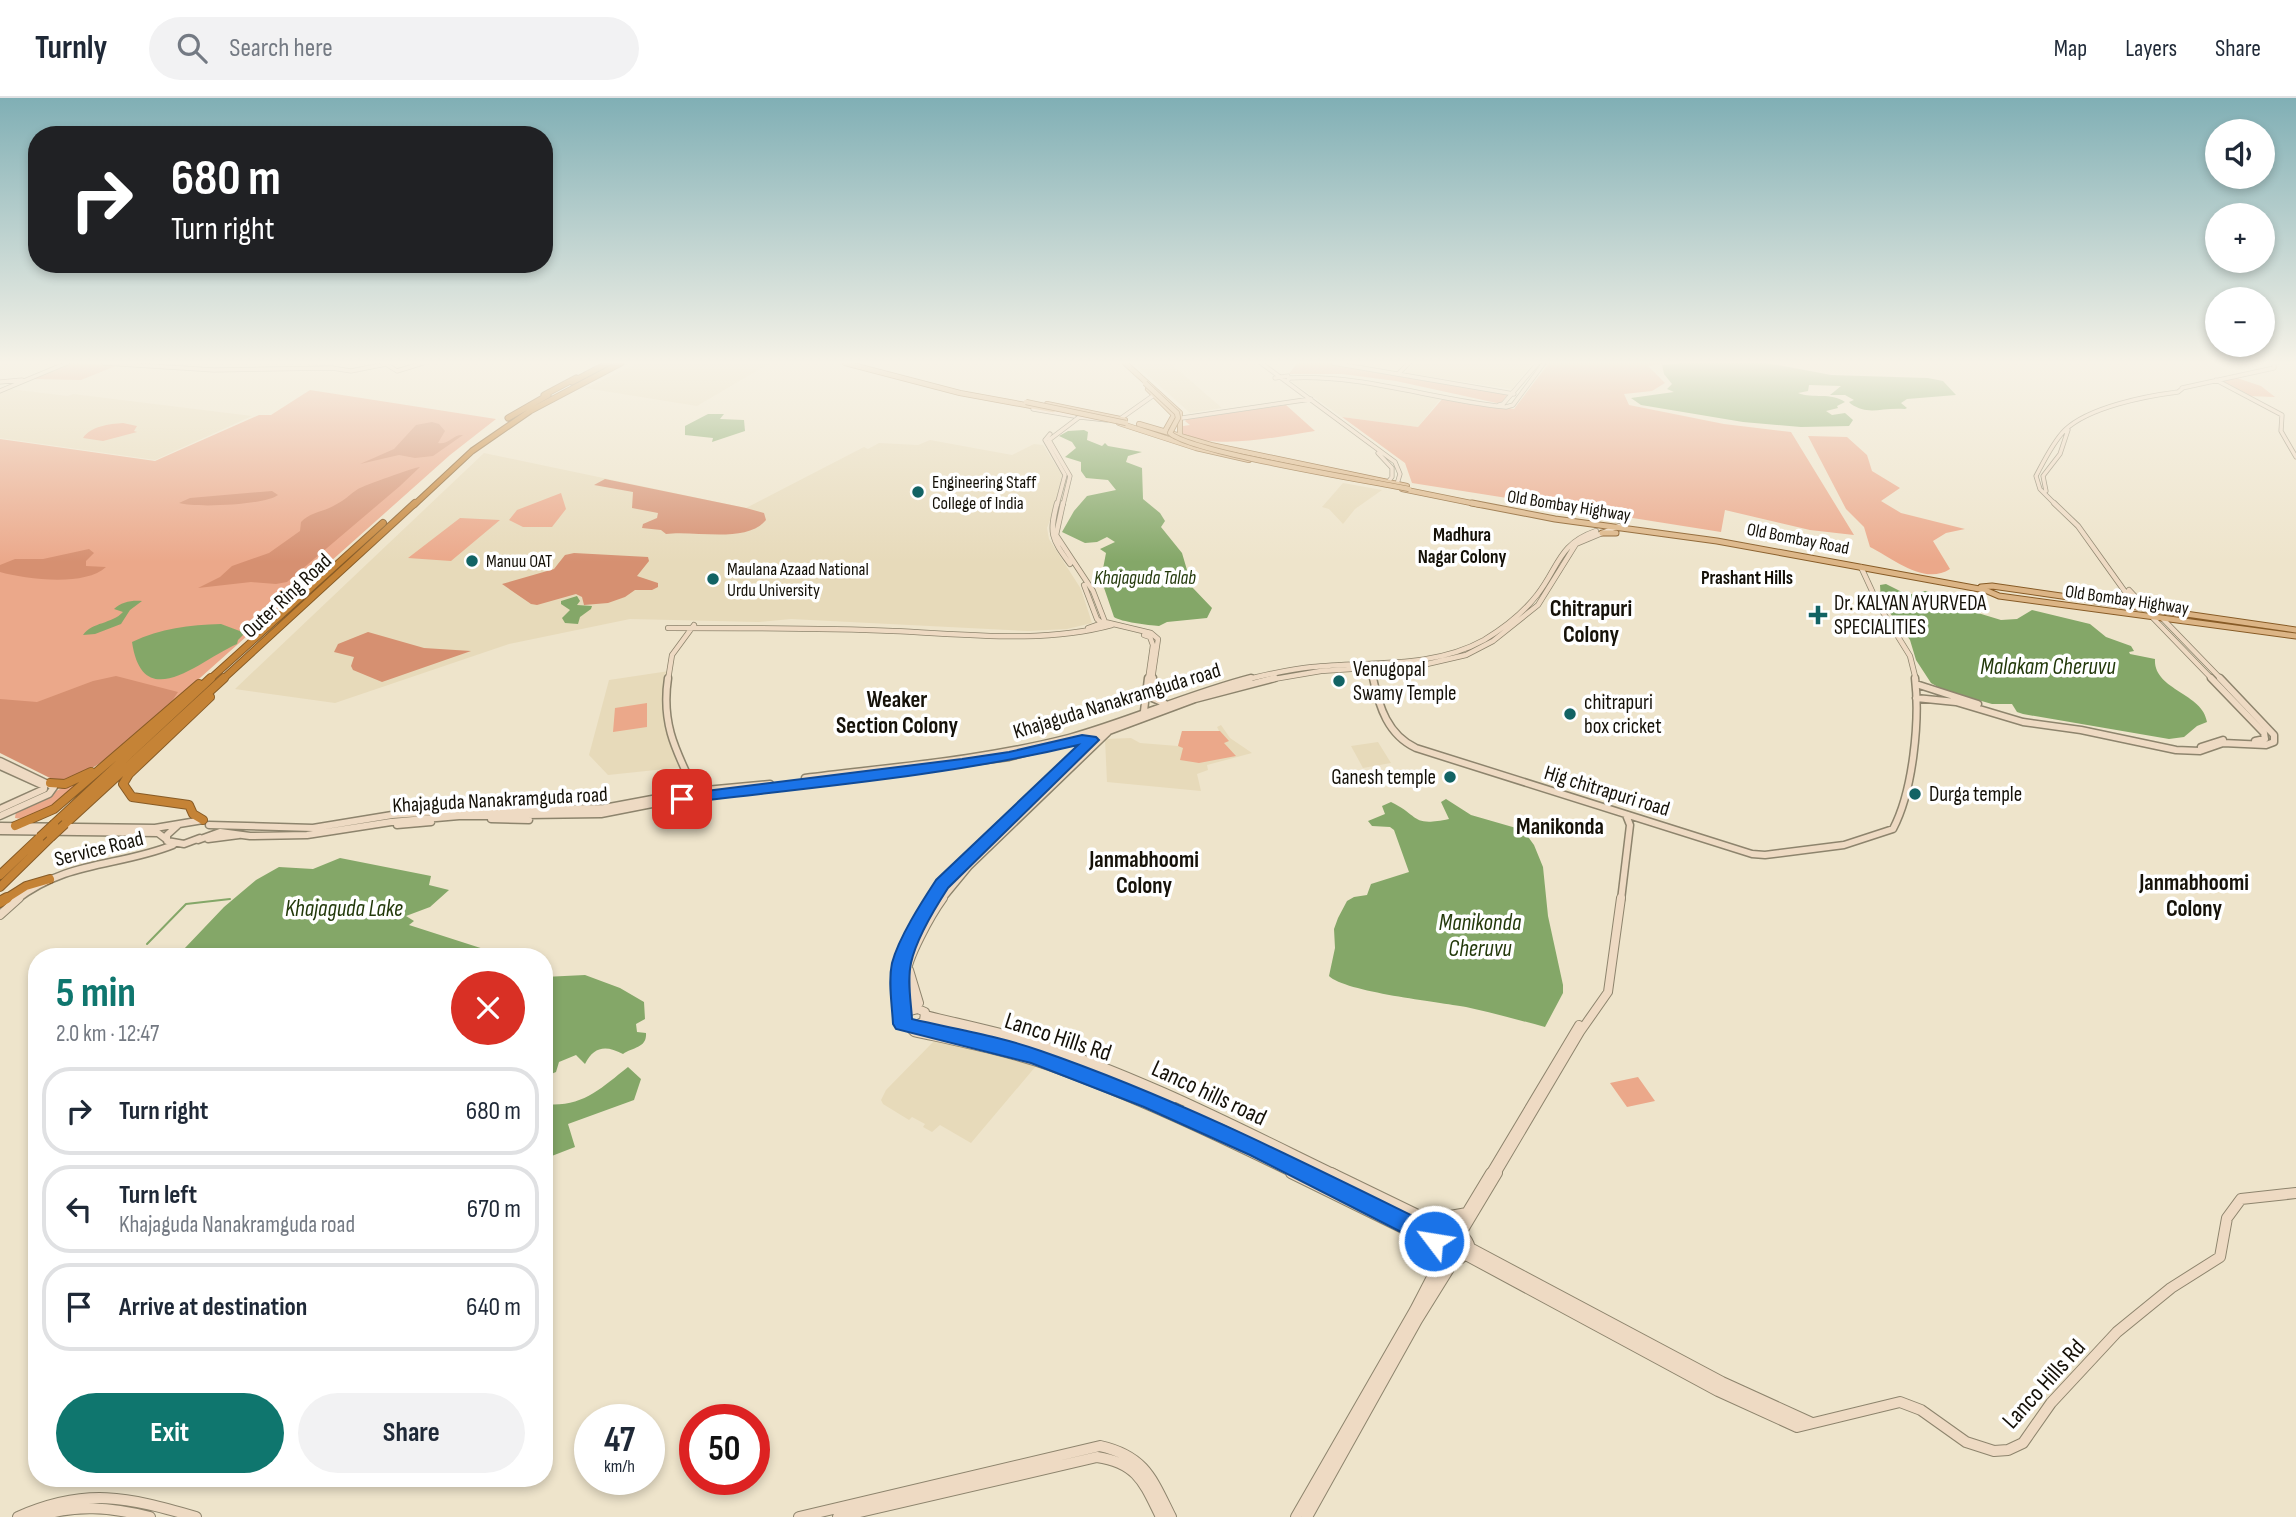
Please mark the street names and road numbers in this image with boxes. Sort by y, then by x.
street label: Old Bombay Highway [1506,486,1632,526]
street label: Old Bombay Road [1745,519,1851,559]
street label: Outer Ring Road [237,549,337,643]
street label: Old Bombay Highway [2064,581,2190,619]
street label: Khajaguda Nanakramguda road [1010,658,1224,744]
street label: Hig chitrapuri road [1541,760,1673,822]
street label: Khajaguda Nanakramguda road [392,782,608,818]
street label: Service Road [52,826,146,872]
street label: Lanco Hills Rd [1001,1006,1115,1068]
street label: Lanco hills road [1147,1054,1271,1132]
street label: Lanco Hills Rd [1996,1333,2092,1435]

